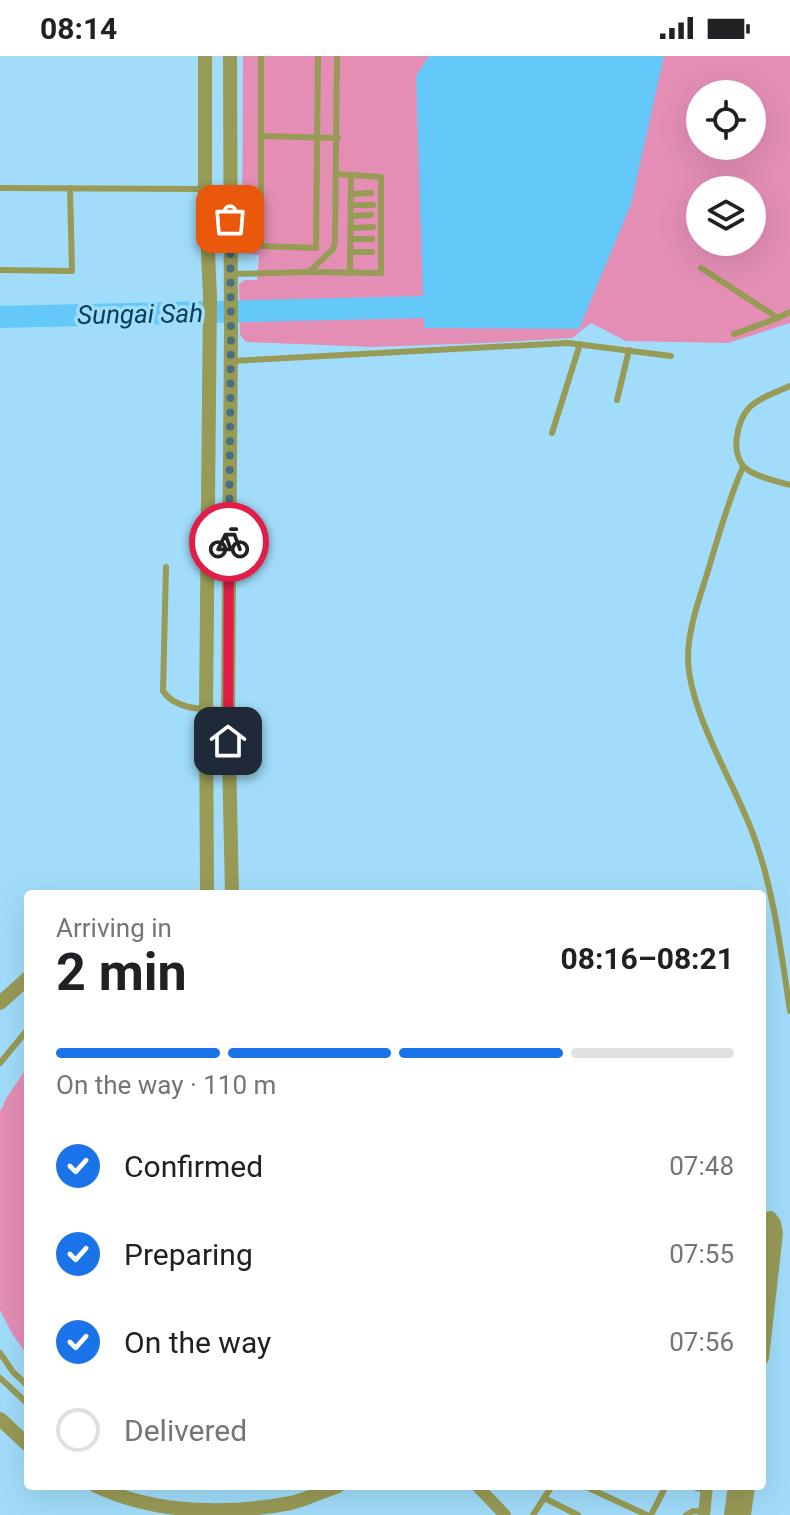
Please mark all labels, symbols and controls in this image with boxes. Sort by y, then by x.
text: 08:14 [40,11,117,46]
map controls [686,80,766,256]
button: locate [686,80,766,160]
button: layers [686,176,766,256]
pin [196,185,264,253]
icon: bag [208,197,252,241]
water label: Sungai Sah [77,298,203,330]
courier [189,502,269,582]
icon: bike [207,520,251,564]
pin [194,707,262,775]
icon: home [206,719,250,763]
text: Arriving in [56,913,172,943]
text: 08:16–08:21 [560,941,734,976]
text: 2 min [56,942,187,1003]
text: On the way · 110 m [56,1070,276,1100]
icon: check [56,1144,100,1188]
text: Confirmed [124,1149,263,1184]
text: 07:48 [669,1151,734,1181]
icon: check [56,1232,100,1276]
text: Preparing [124,1237,253,1272]
text: 07:55 [669,1239,734,1269]
icon: check [56,1320,100,1364]
text: On the way [124,1325,271,1360]
text: 07:56 [669,1327,734,1357]
text: Delivered [124,1413,247,1448]

